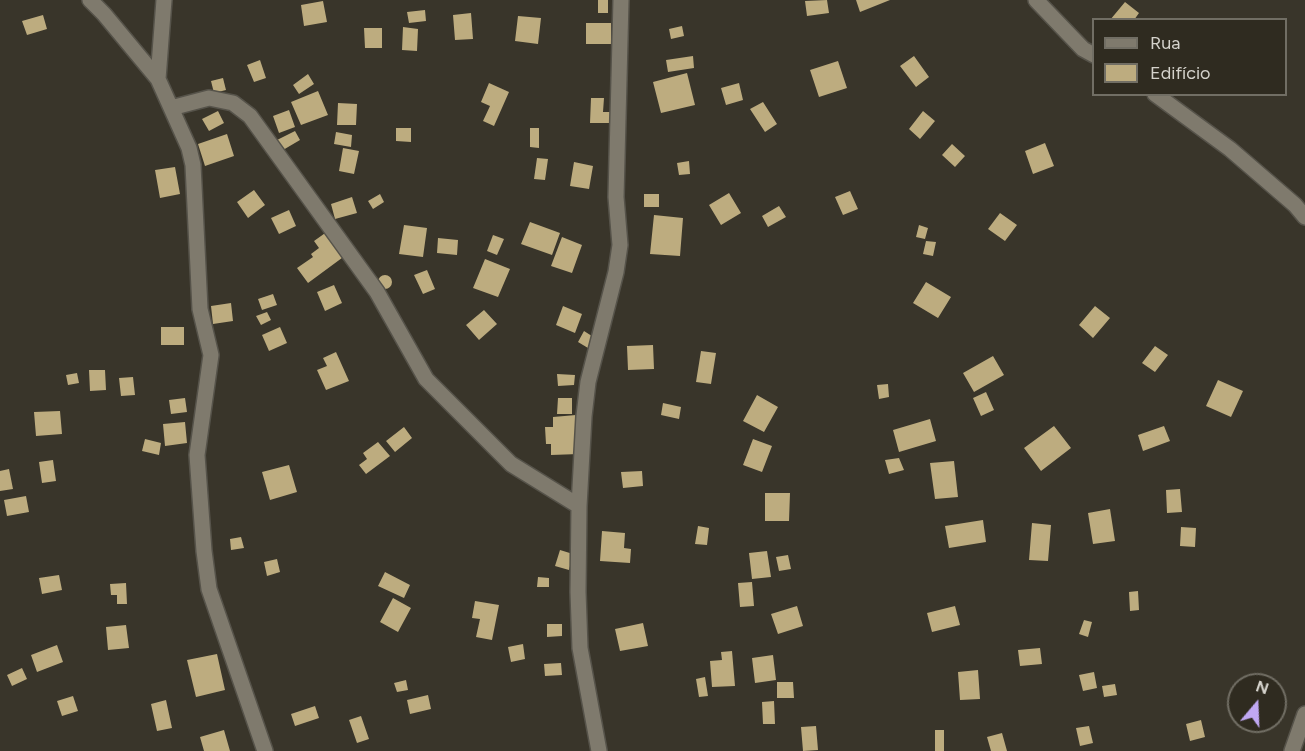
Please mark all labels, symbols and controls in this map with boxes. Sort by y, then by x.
legend [1092,18,1287,96]
text: Rua [1150,32,1181,54]
text: Edifício [1150,62,1211,84]
north arrow [1227,673,1287,733]
text: N [1253,676,1271,698]

